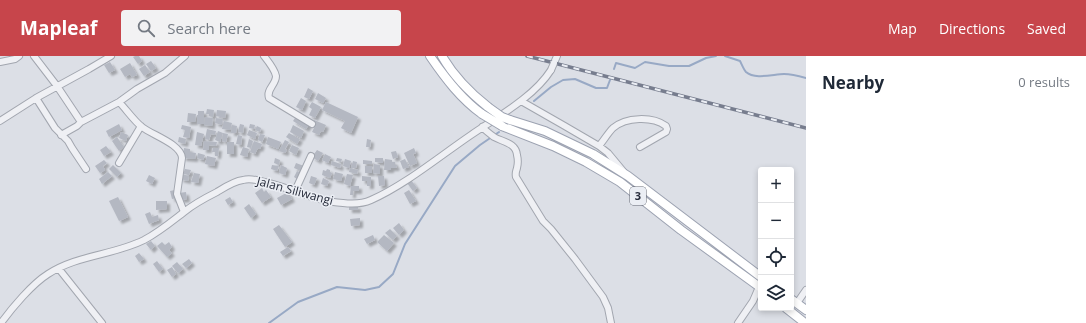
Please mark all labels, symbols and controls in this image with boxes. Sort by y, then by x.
search box [121,10,401,46]
text: Mapleaf [20,15,97,41]
icon: search [135,17,157,39]
text: Search here [167,18,251,38]
text: Map [888,19,917,38]
text: Directions [939,19,1005,38]
text: Saved [1027,19,1066,38]
text: Nearby [822,71,884,94]
text: 0 results [1018,73,1070,91]
map controls [758,167,794,311]
button: + [758,167,794,203]
street label: Jalan Siliwangi [254,172,335,209]
road number: 3 [630,187,646,205]
button: − [758,203,794,239]
button: locate [758,239,794,275]
button: layers [758,275,794,311]

